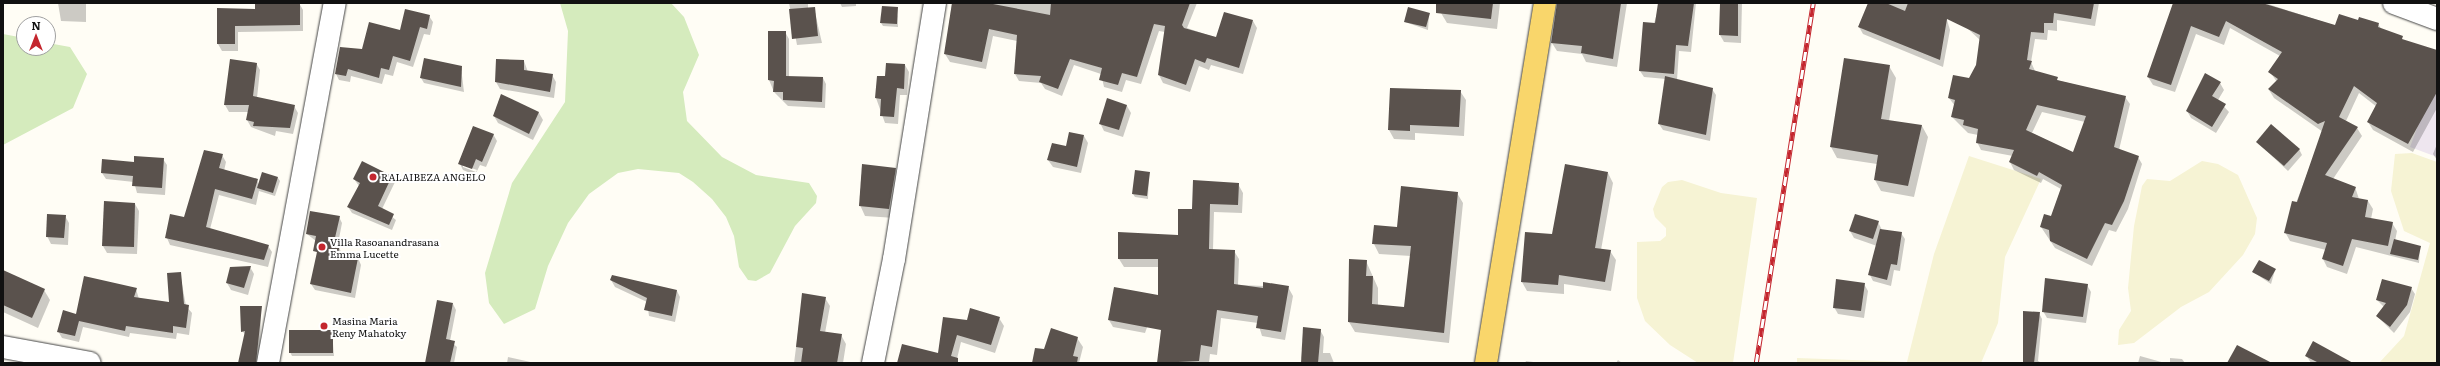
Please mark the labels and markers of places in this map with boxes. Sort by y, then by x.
place label: RALAIBEZA ANGELO [381,171,486,183]
marker: RALAIBEZA ANGELO [368,172,378,182]
place label: Villa Rasoanandrasana Emma Lucette [330,235,439,258]
marker: Villa Rasoanandrasana Emma Lucette [317,242,327,252]
place label: Masina Maria Reny Mahatoky [332,314,406,338]
marker: Masina Maria Reny Mahatoky [319,321,329,331]

